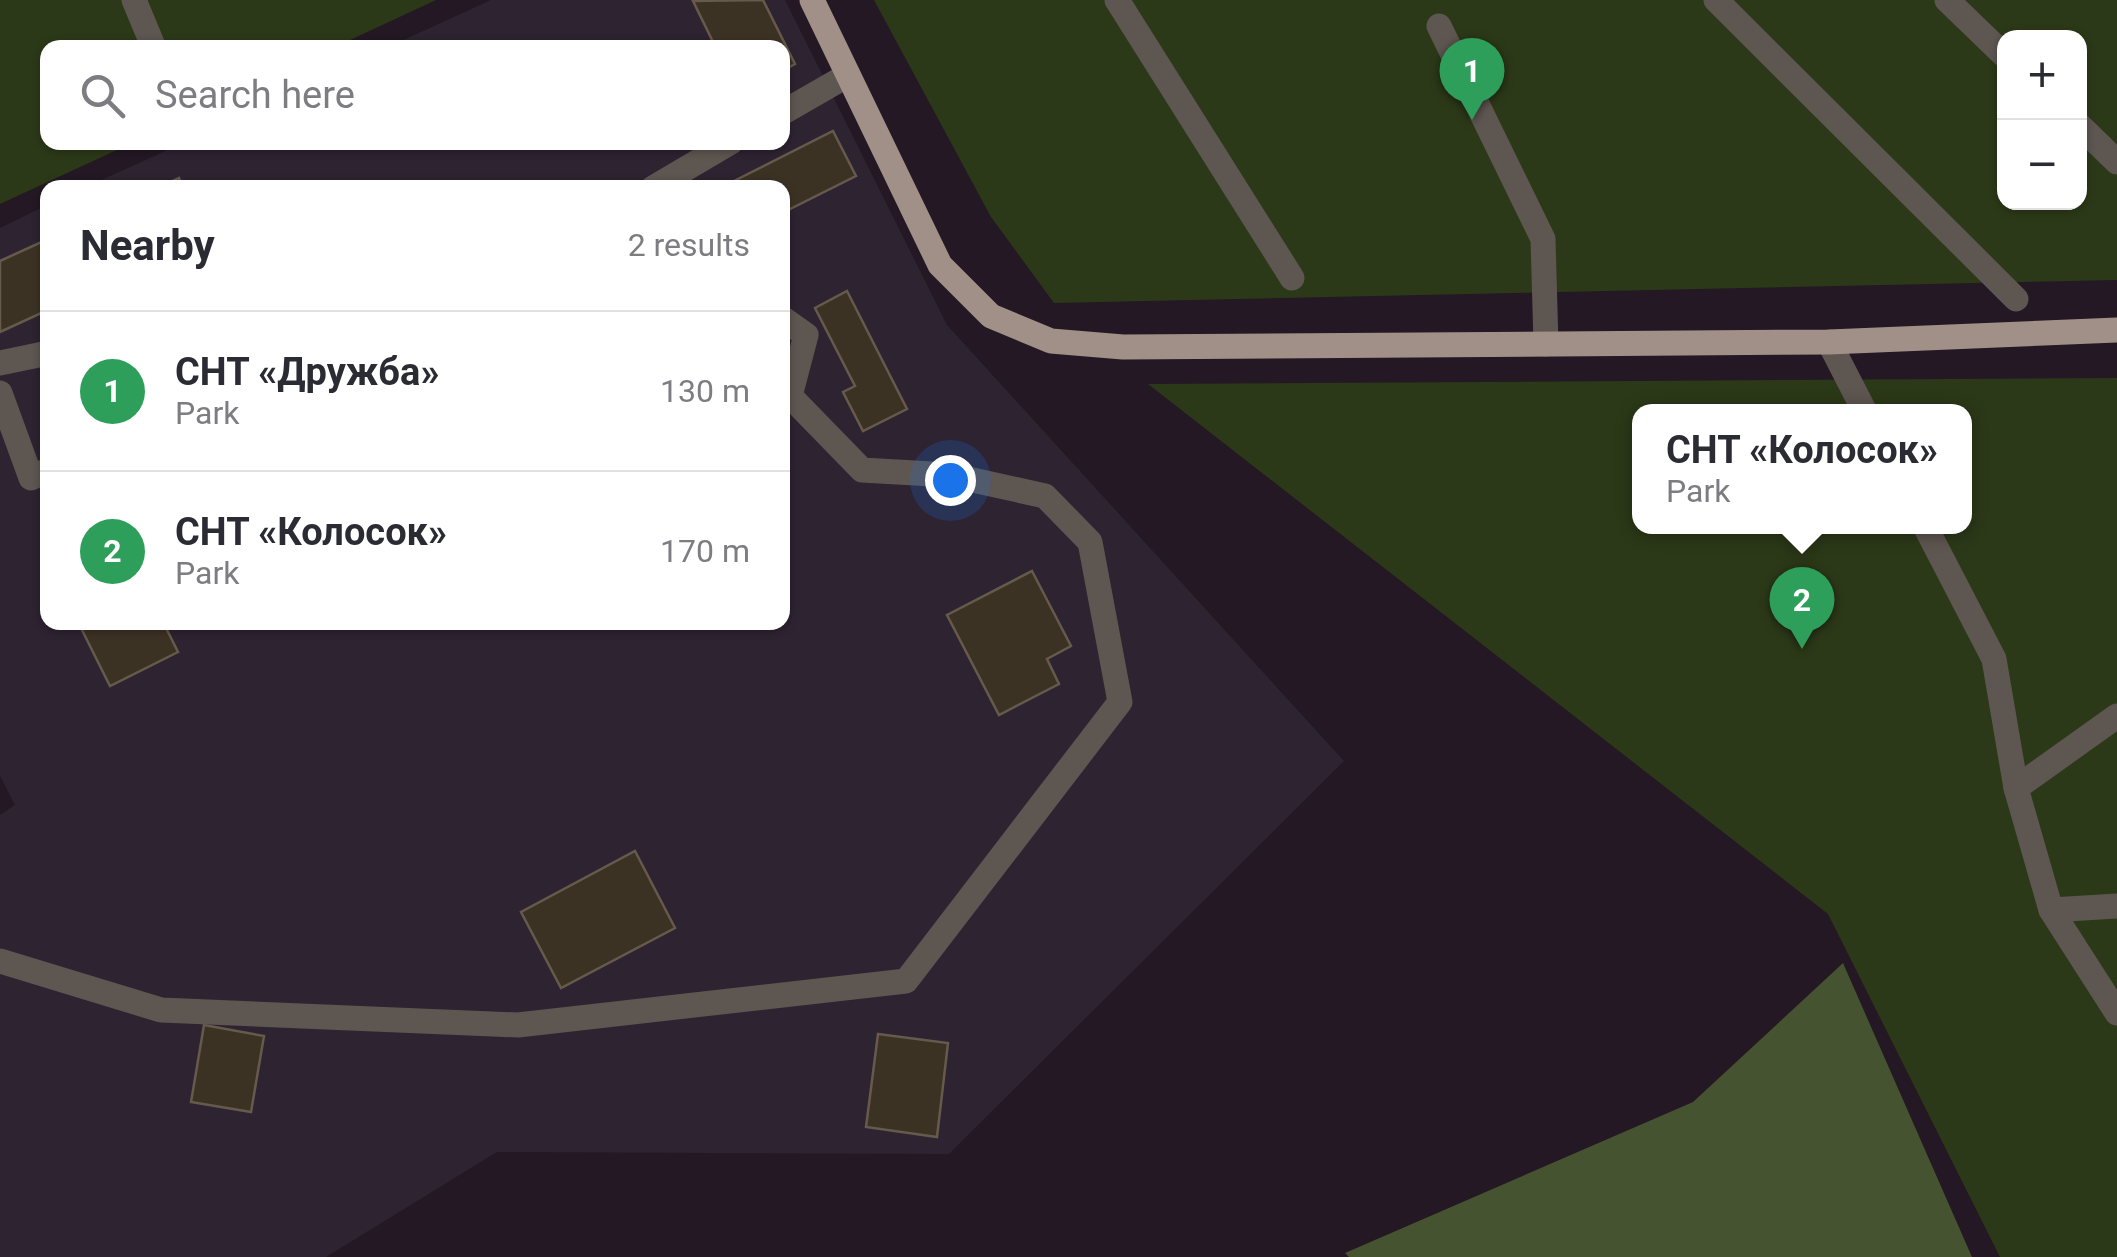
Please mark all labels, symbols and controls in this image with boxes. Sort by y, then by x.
map controls [1997,30,2087,210]
button: + [1997,30,2087,120]
pin: 1 [1440,38,1504,120]
search box [40,40,790,150]
icon: search [75,68,130,123]
text: Search here [155,73,355,117]
button: − [1997,120,2087,210]
text: Nearby [80,221,215,270]
text: 2 results [628,226,750,264]
text: СНТ «Дружба» [175,350,439,394]
text: 1 [103,372,122,410]
text: 130 m [660,372,750,410]
text: Park [175,394,239,432]
popup [1632,404,1972,534]
text: СНТ «Колосок» [1666,428,1938,472]
your location [925,455,976,506]
text: Park [1666,472,1730,510]
text: СНТ «Колосок» [175,510,447,554]
text: 2 [103,532,122,570]
text: 170 m [660,532,750,570]
text: Park [175,554,239,592]
pin: 2 [1770,566,1834,649]

